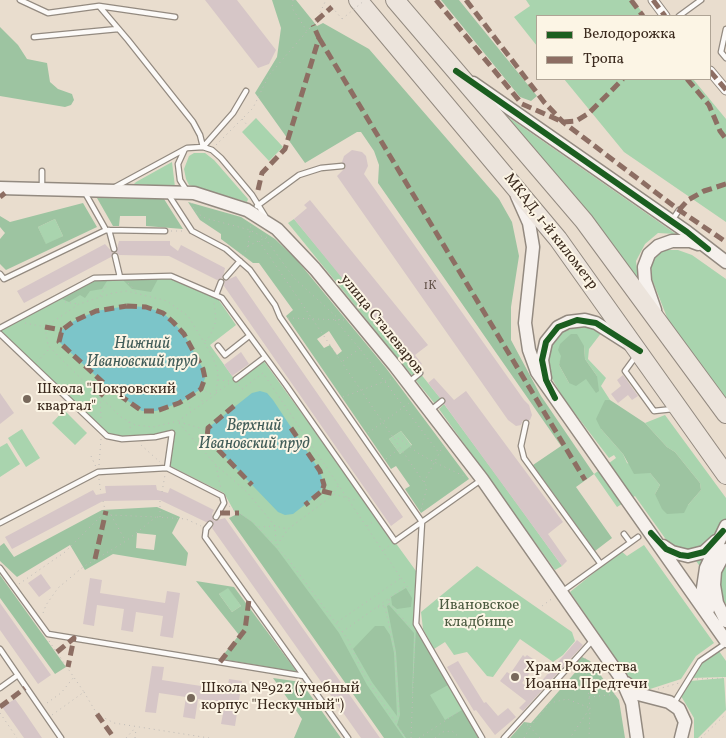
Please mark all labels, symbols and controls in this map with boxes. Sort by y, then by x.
legend [536,15,711,80]
text: Велодорожка [583,24,676,45]
text: Тропа [583,49,624,70]
street label: МКАД, 1-й километр [499,170,601,294]
street label: улица Сталеваров [335,271,427,379]
house number: 1К [424,280,436,294]
water label: Нижний Ивановский пруд [87,335,197,373]
place label: Школа "Покровский квартал" [37,381,176,416]
marker: Школа "Покровский квартал" [21,393,33,405]
water label: Верхний Ивановский пруд [199,417,309,455]
park label: Ивановское кладбище [439,597,519,632]
place label: Храм Рождества Иоанна Предтечи [525,659,648,694]
marker: Храм Рождества Иоанна Предтечи [509,671,521,683]
place label: Школа №922 (учебный корпус "Нескучный") [201,680,360,715]
marker: Школа №922 (учебный корпус "Нескучный") [185,692,197,704]

